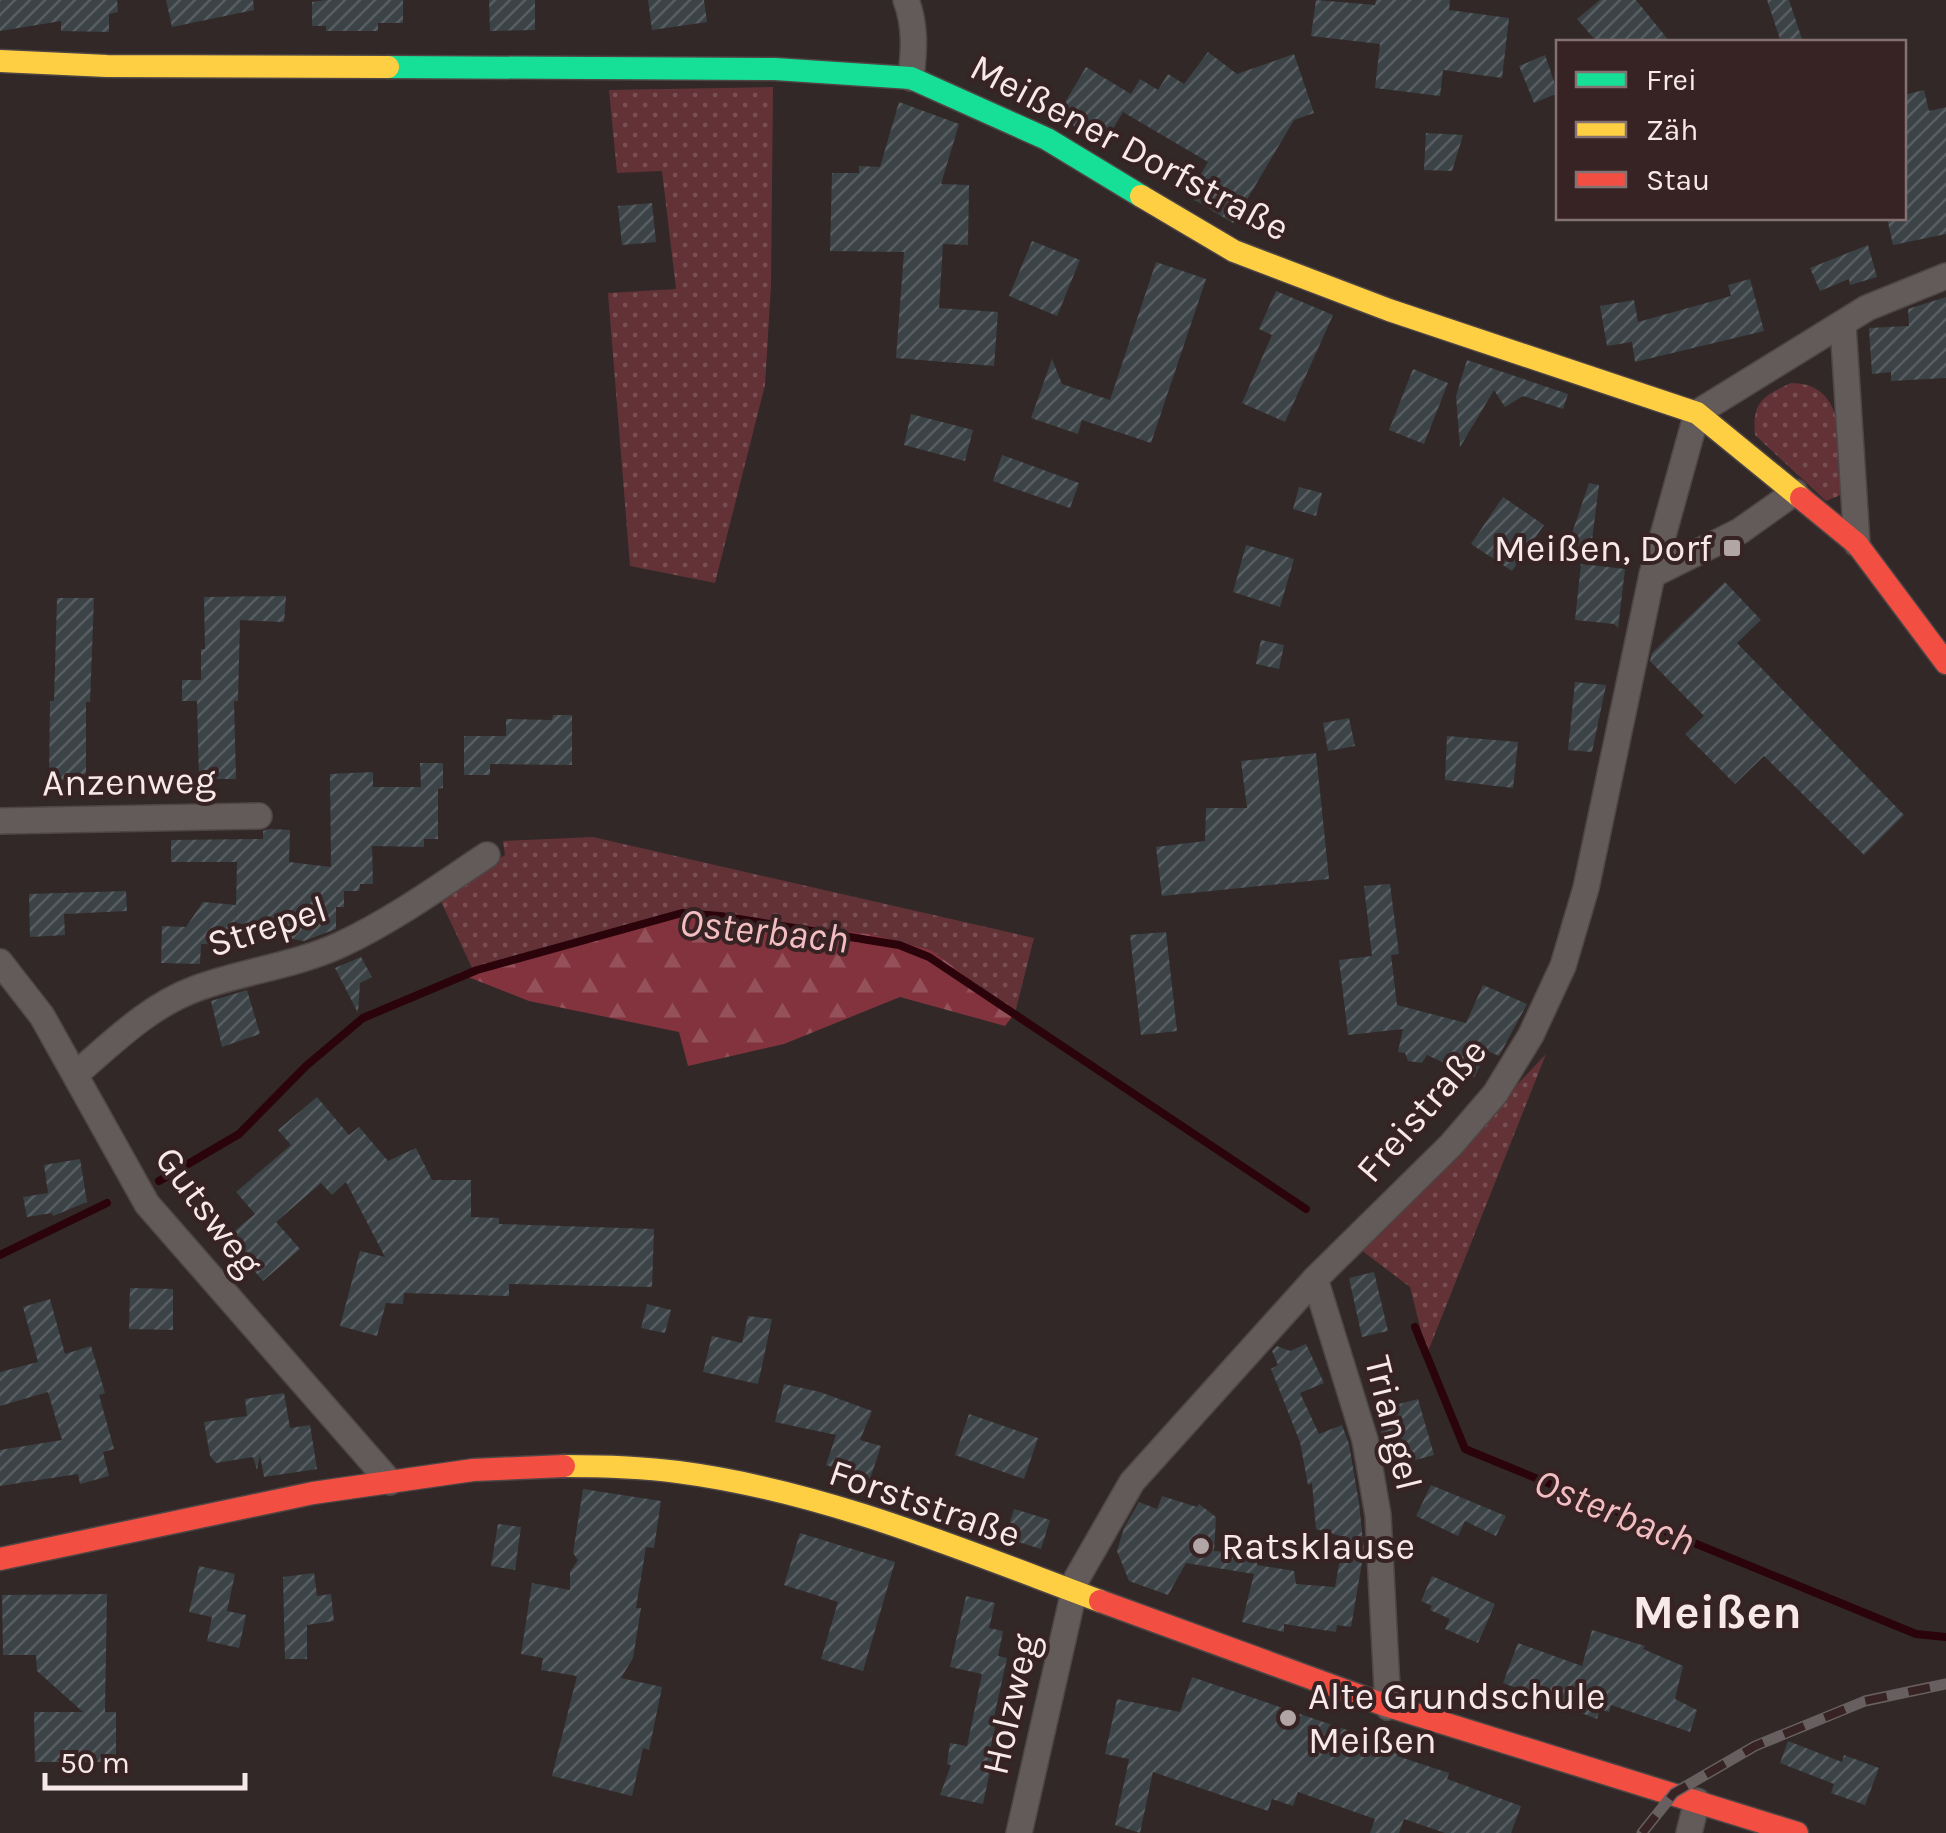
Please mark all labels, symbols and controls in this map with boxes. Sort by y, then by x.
legend [1556,40,1906,220]
street label: Meißener Dorfstraße [963,44,1297,251]
text: Frei [1646,62,1697,98]
text: Zäh [1646,112,1698,148]
text: Stau [1646,162,1710,198]
place label: Meißen, Dorf [1494,526,1713,571]
marker: Meißen, Dorf [1721,537,1743,559]
street label: Anzenweg [42,757,216,806]
street label: Strepel [202,886,333,967]
water label: Osterbach [677,898,851,963]
street label: Freistraße [1347,1029,1496,1192]
street label: Gutsweg [145,1138,272,1285]
street label: Triangel [1355,1351,1432,1495]
street label: Forststraße [823,1450,1026,1557]
water label: Osterbach [1527,1458,1702,1565]
place label: Ratsklause [1221,1524,1415,1569]
marker: Ratsklause [1190,1535,1212,1557]
district label: Meißen [1632,1584,1802,1640]
street label: Holzweg [972,1629,1049,1779]
place label: Alte Grundschule Meißen [1308,1674,1606,1763]
marker: Alte Grundschule Meißen [1277,1707,1299,1729]
scale bar [45,1728,245,1790]
text: 50 m [60,1745,130,1781]

